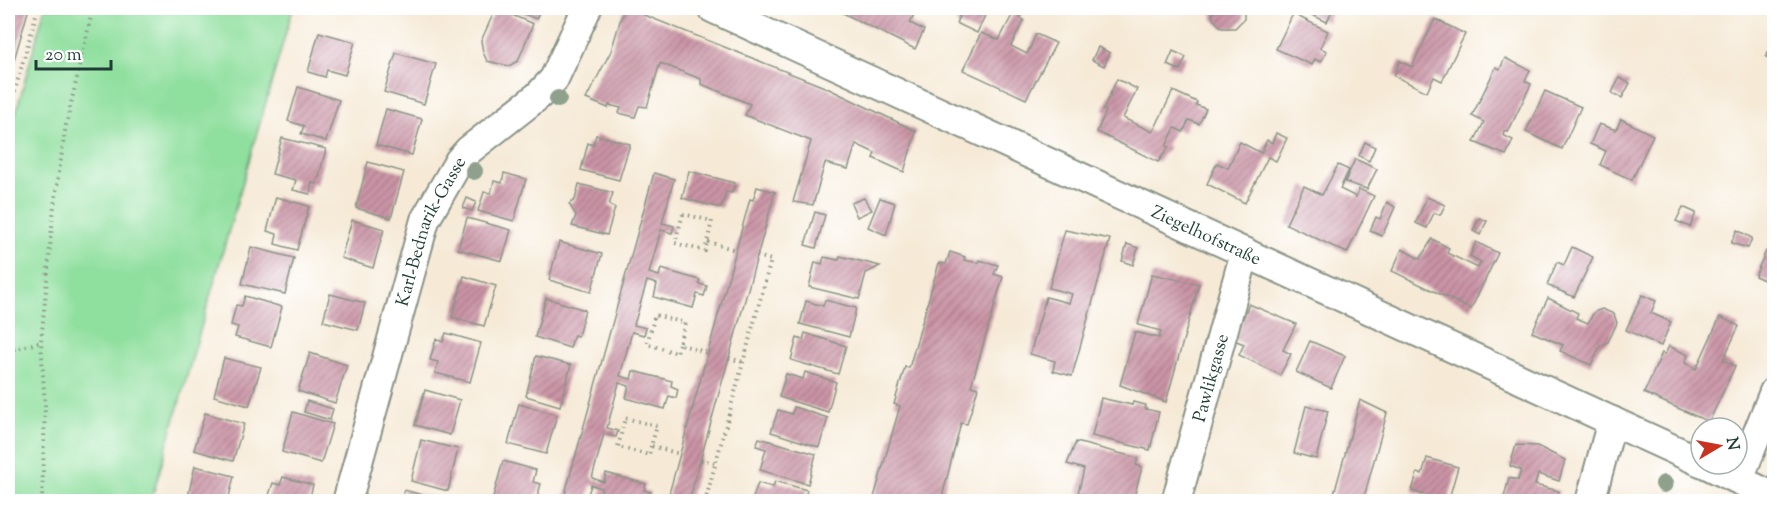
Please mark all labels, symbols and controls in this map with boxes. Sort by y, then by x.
scale bar [36,33,111,71]
text: 20 m [45,43,82,69]
street label: Karl-Bednarik-Gasse [391,152,474,310]
street label: Ziegelhofstraße [1146,200,1265,273]
street label: Pawlikgasse [1188,331,1237,425]
north arrow [1689,416,1749,476]
text: N [1719,436,1744,452]

